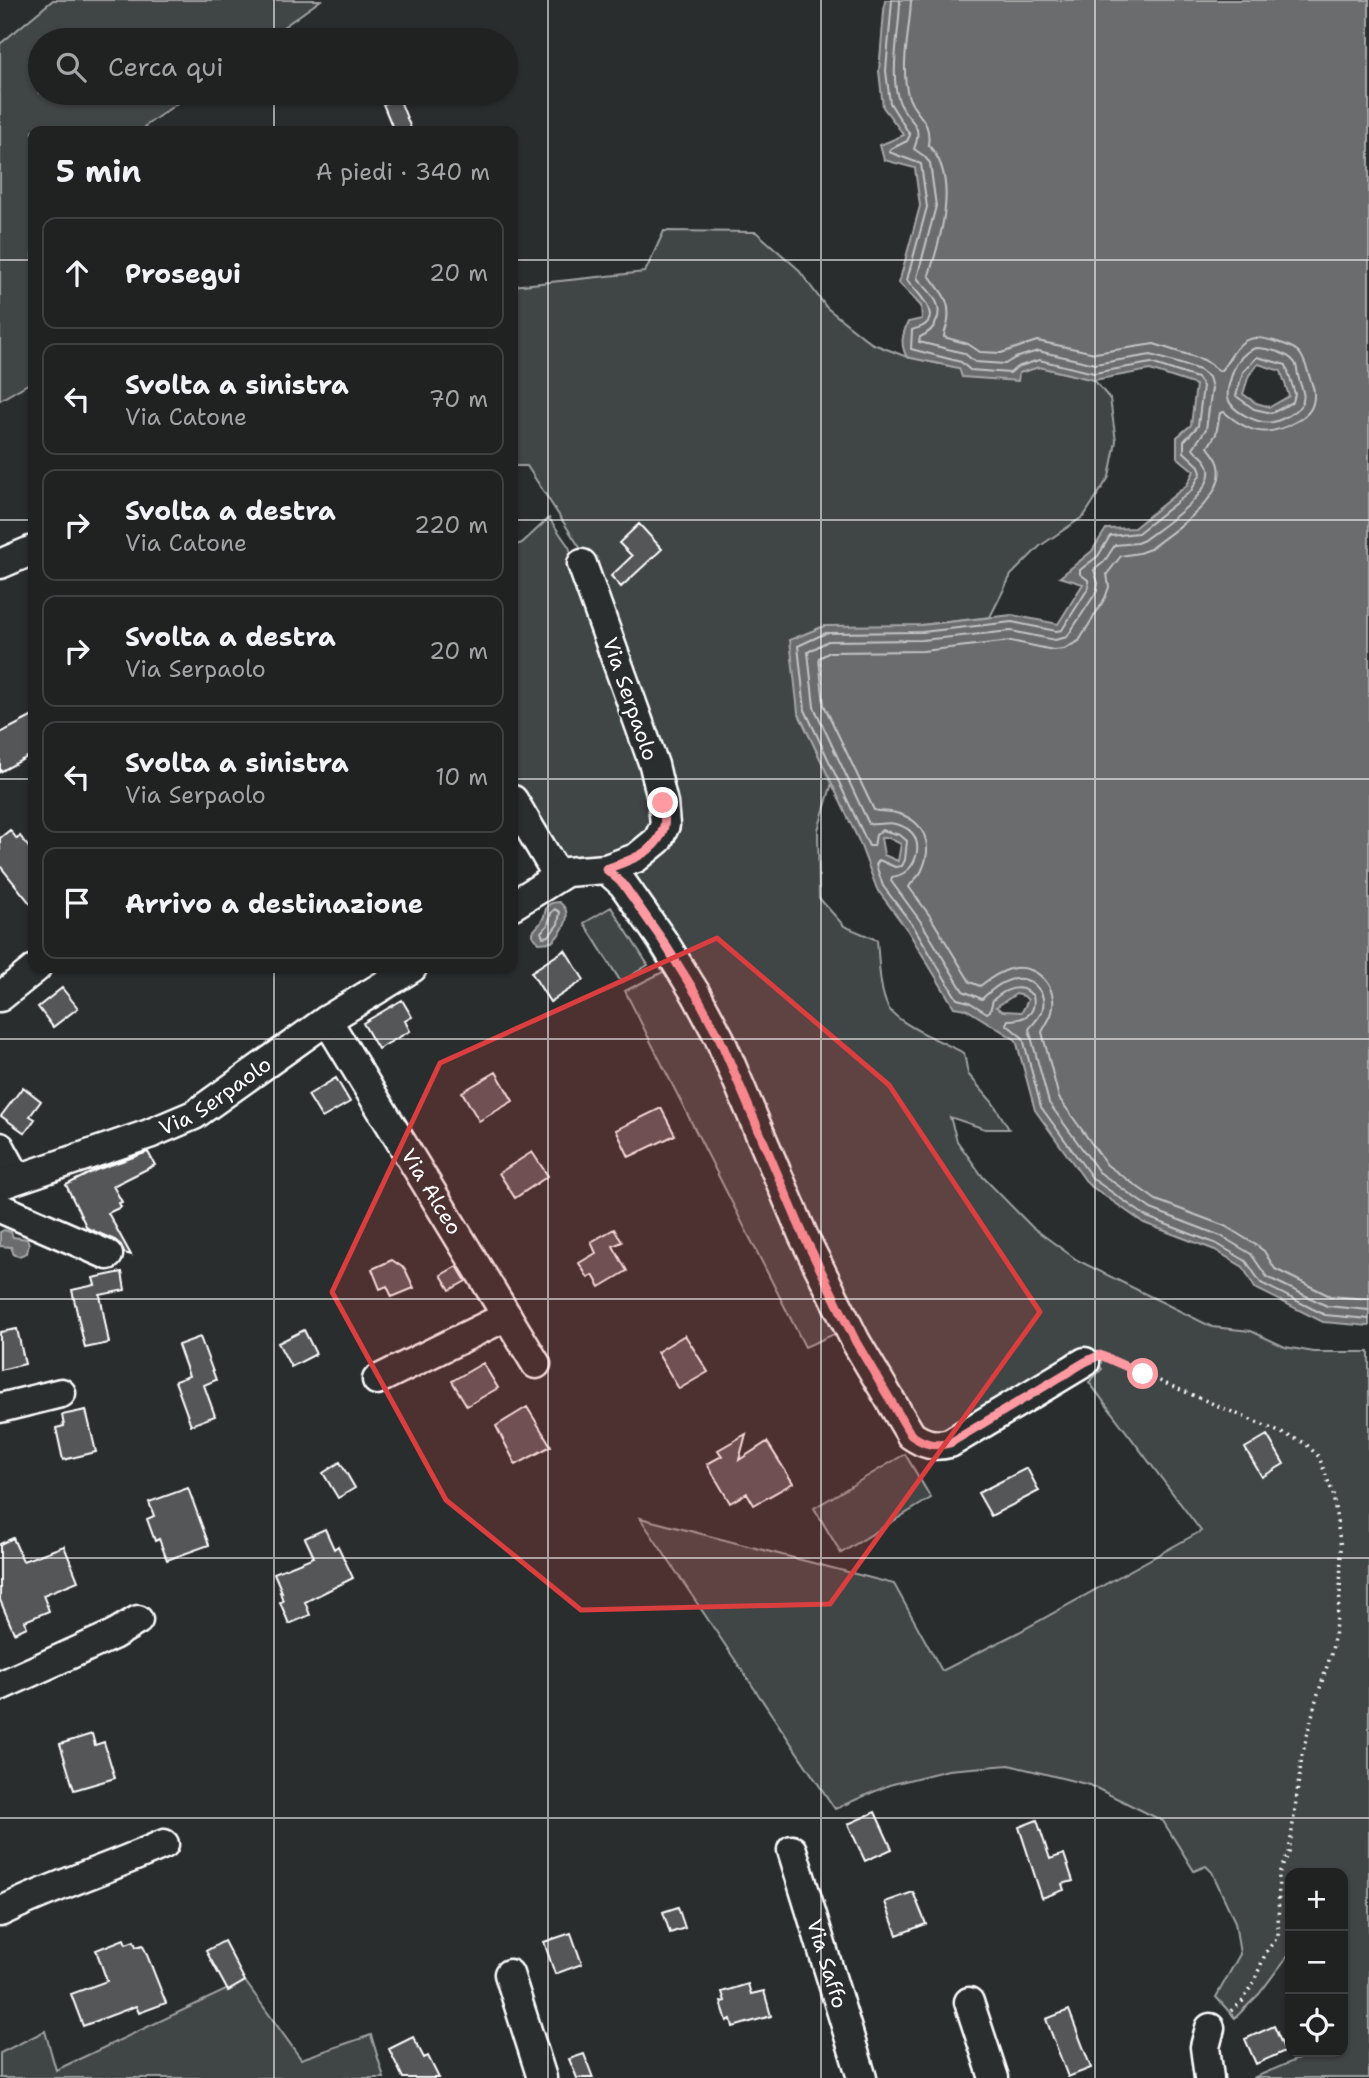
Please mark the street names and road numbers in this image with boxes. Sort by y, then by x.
street label: Via Serpaolo [596,634,664,764]
street label: Via Serpaolo [155,1050,277,1142]
street label: Via Alceo [394,1143,468,1240]
street label: Via Saffo [800,1916,854,2012]

